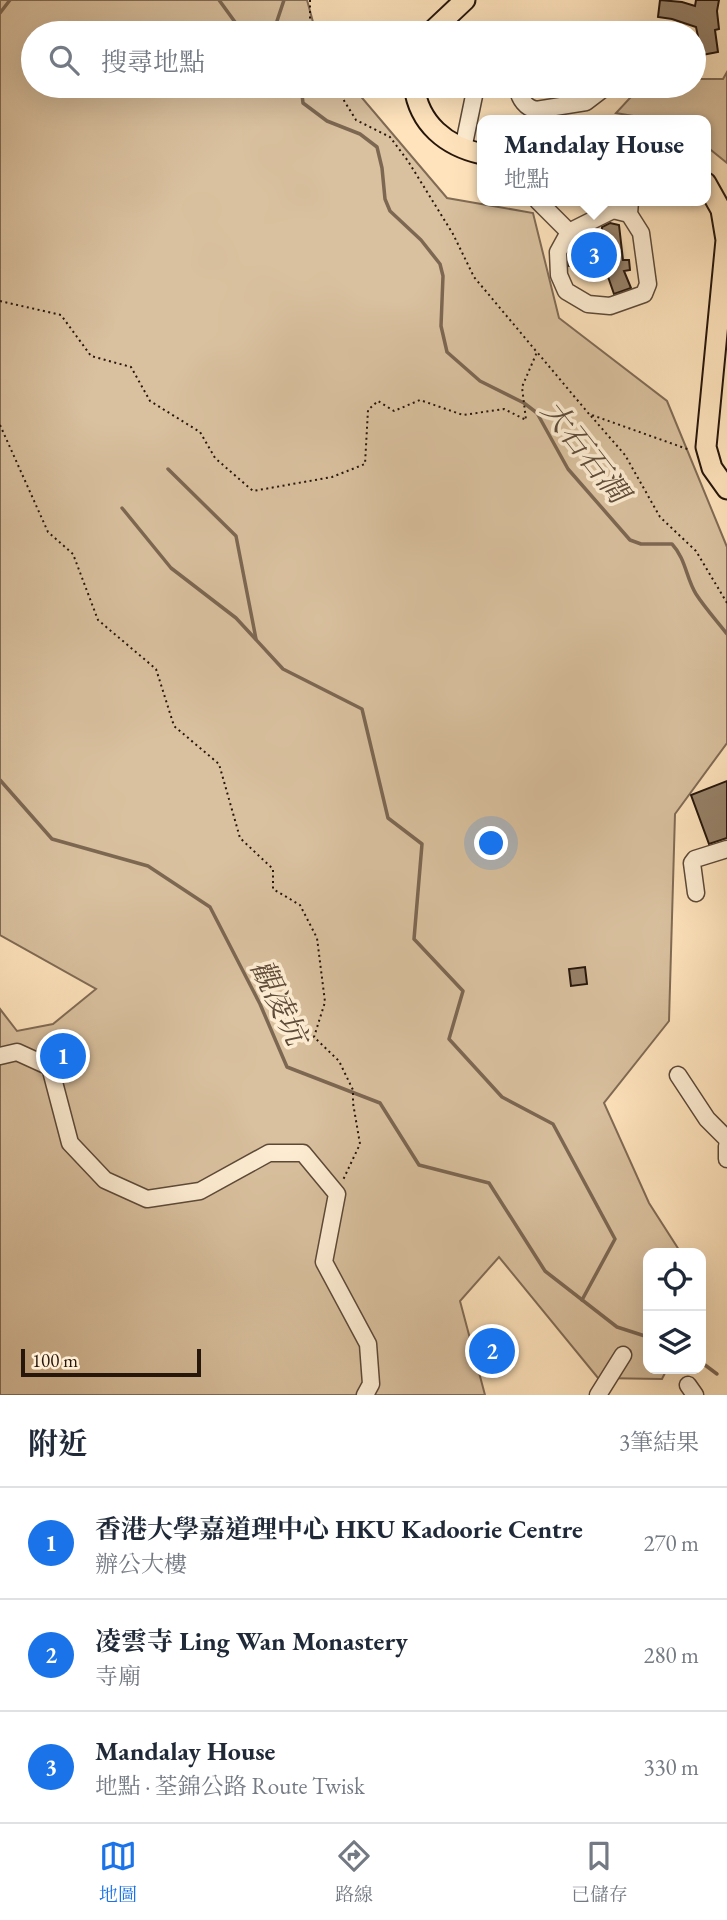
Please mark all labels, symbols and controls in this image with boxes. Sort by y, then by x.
search box [21,21,706,98]
icon: search [45,41,83,79]
text: 搜尋地點 [101,45,205,79]
popup [477,115,711,206]
text: Mandalay House [504,127,684,161]
text: 地點 [504,164,550,194]
pin: 3 [571,229,617,281]
water label: 大石石澗 [533,391,641,514]
your location [474,826,508,860]
water label: 觀凌坑 [242,953,318,1054]
pin: 1 [40,1030,86,1082]
map controls [643,1248,706,1374]
button: locate [643,1248,706,1311]
button: layers [643,1311,706,1374]
pin: 2 [469,1325,515,1377]
scale bar [21,1346,201,1378]
text: 100 m [32,1348,78,1373]
text: 附近 [28,1424,88,1463]
text: 3筆結果 [619,1427,699,1457]
text: 香港大學嘉道理中心 HKU Kadoorie Centre [95,1512,583,1546]
text: 1 [45,1528,57,1558]
text: 270 m [643,1528,699,1558]
text: 辦公大樓 [95,1549,187,1579]
text: 凌雲寺 Ling Wan Monastery [95,1624,408,1658]
text: 2 [45,1640,57,1670]
text: 280 m [643,1640,699,1670]
text: 寺廟 [95,1661,141,1691]
text: Mandalay House [95,1734,275,1768]
text: 3 [45,1752,57,1782]
text: 330 m [643,1752,699,1782]
text: 地點 · 荃錦公路 Route Twisk [95,1771,365,1801]
tab: 地圖 [99,1837,137,1907]
tab: 路線 [335,1837,373,1907]
tab: 已儲存 [571,1837,628,1907]

